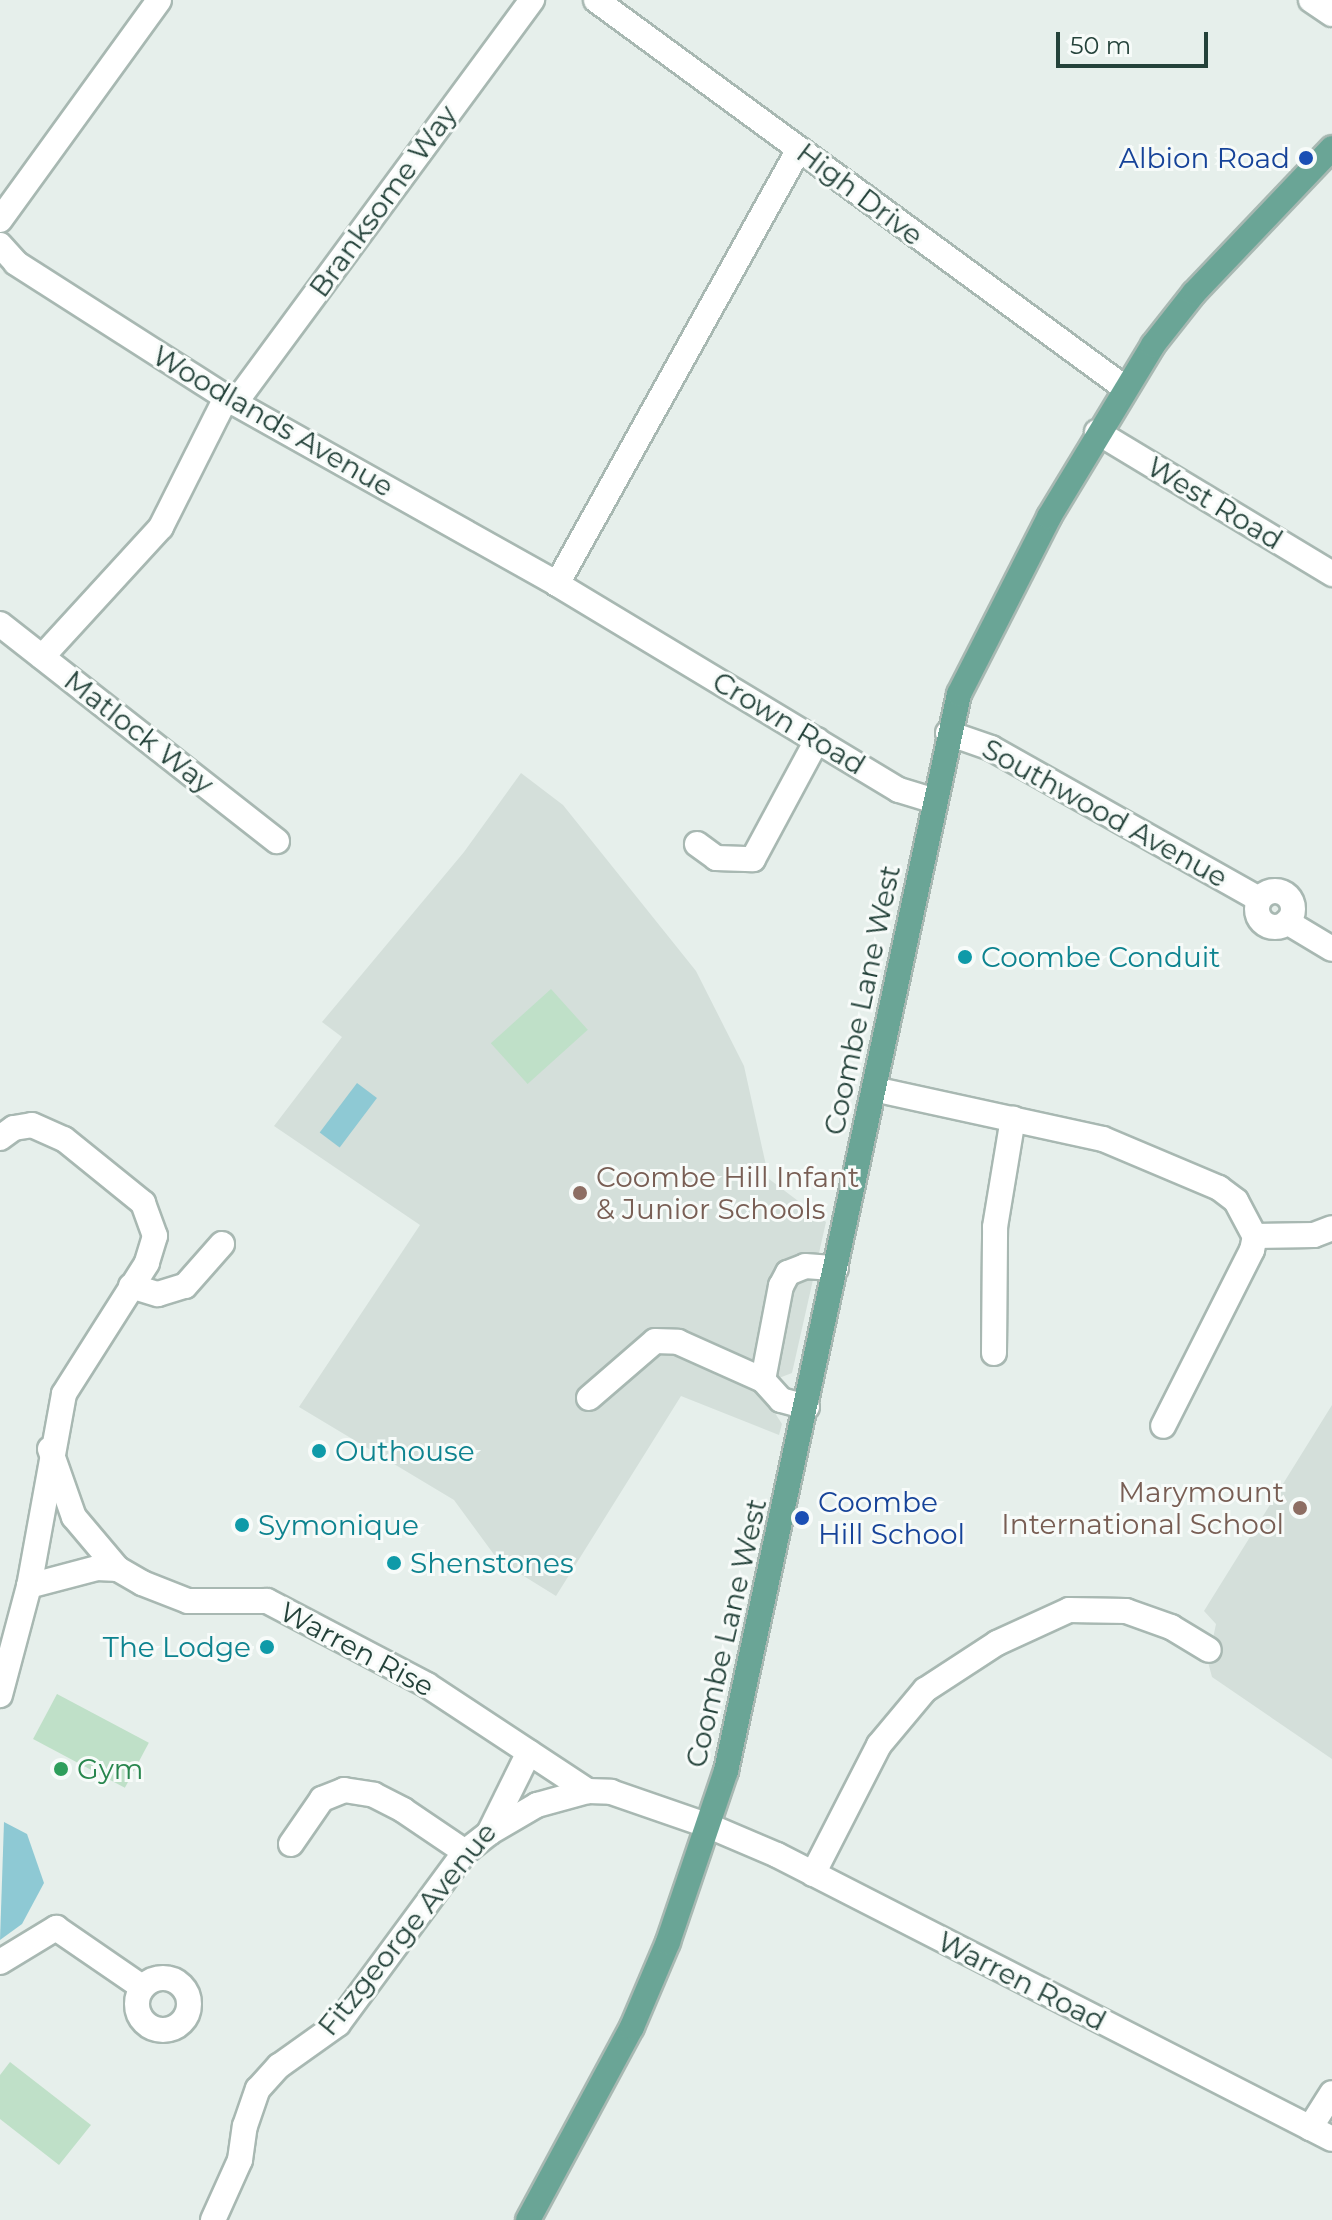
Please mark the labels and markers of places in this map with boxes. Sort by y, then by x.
place label: Albion Road [1119,141,1290,175]
marker: Albion Road [1297,149,1315,167]
place label: Coombe Conduit [981,940,1220,974]
marker: Coombe Conduit [956,948,974,966]
place label: Coombe Hill Infant & Junior Schools [596,1160,859,1226]
marker: Coombe Hill Infant & Junior Schools [571,1184,589,1202]
place label: Outhouse [335,1434,475,1468]
marker: Outhouse [310,1442,328,1460]
place label: Marymount International School [1001,1475,1284,1541]
place label: Coombe Hill School [818,1485,965,1551]
marker: Marymount International School [1291,1499,1309,1517]
place label: Symonique [258,1508,419,1542]
marker: Coombe Hill School [793,1509,811,1527]
marker: Symonique [233,1516,251,1534]
place label: Shenstones [410,1546,574,1580]
marker: Shenstones [385,1554,403,1572]
place label: The Lodge [103,1630,251,1664]
marker: The Lodge [258,1638,276,1656]
place label: Gym [77,1752,144,1786]
marker: Gym [52,1760,70,1778]

